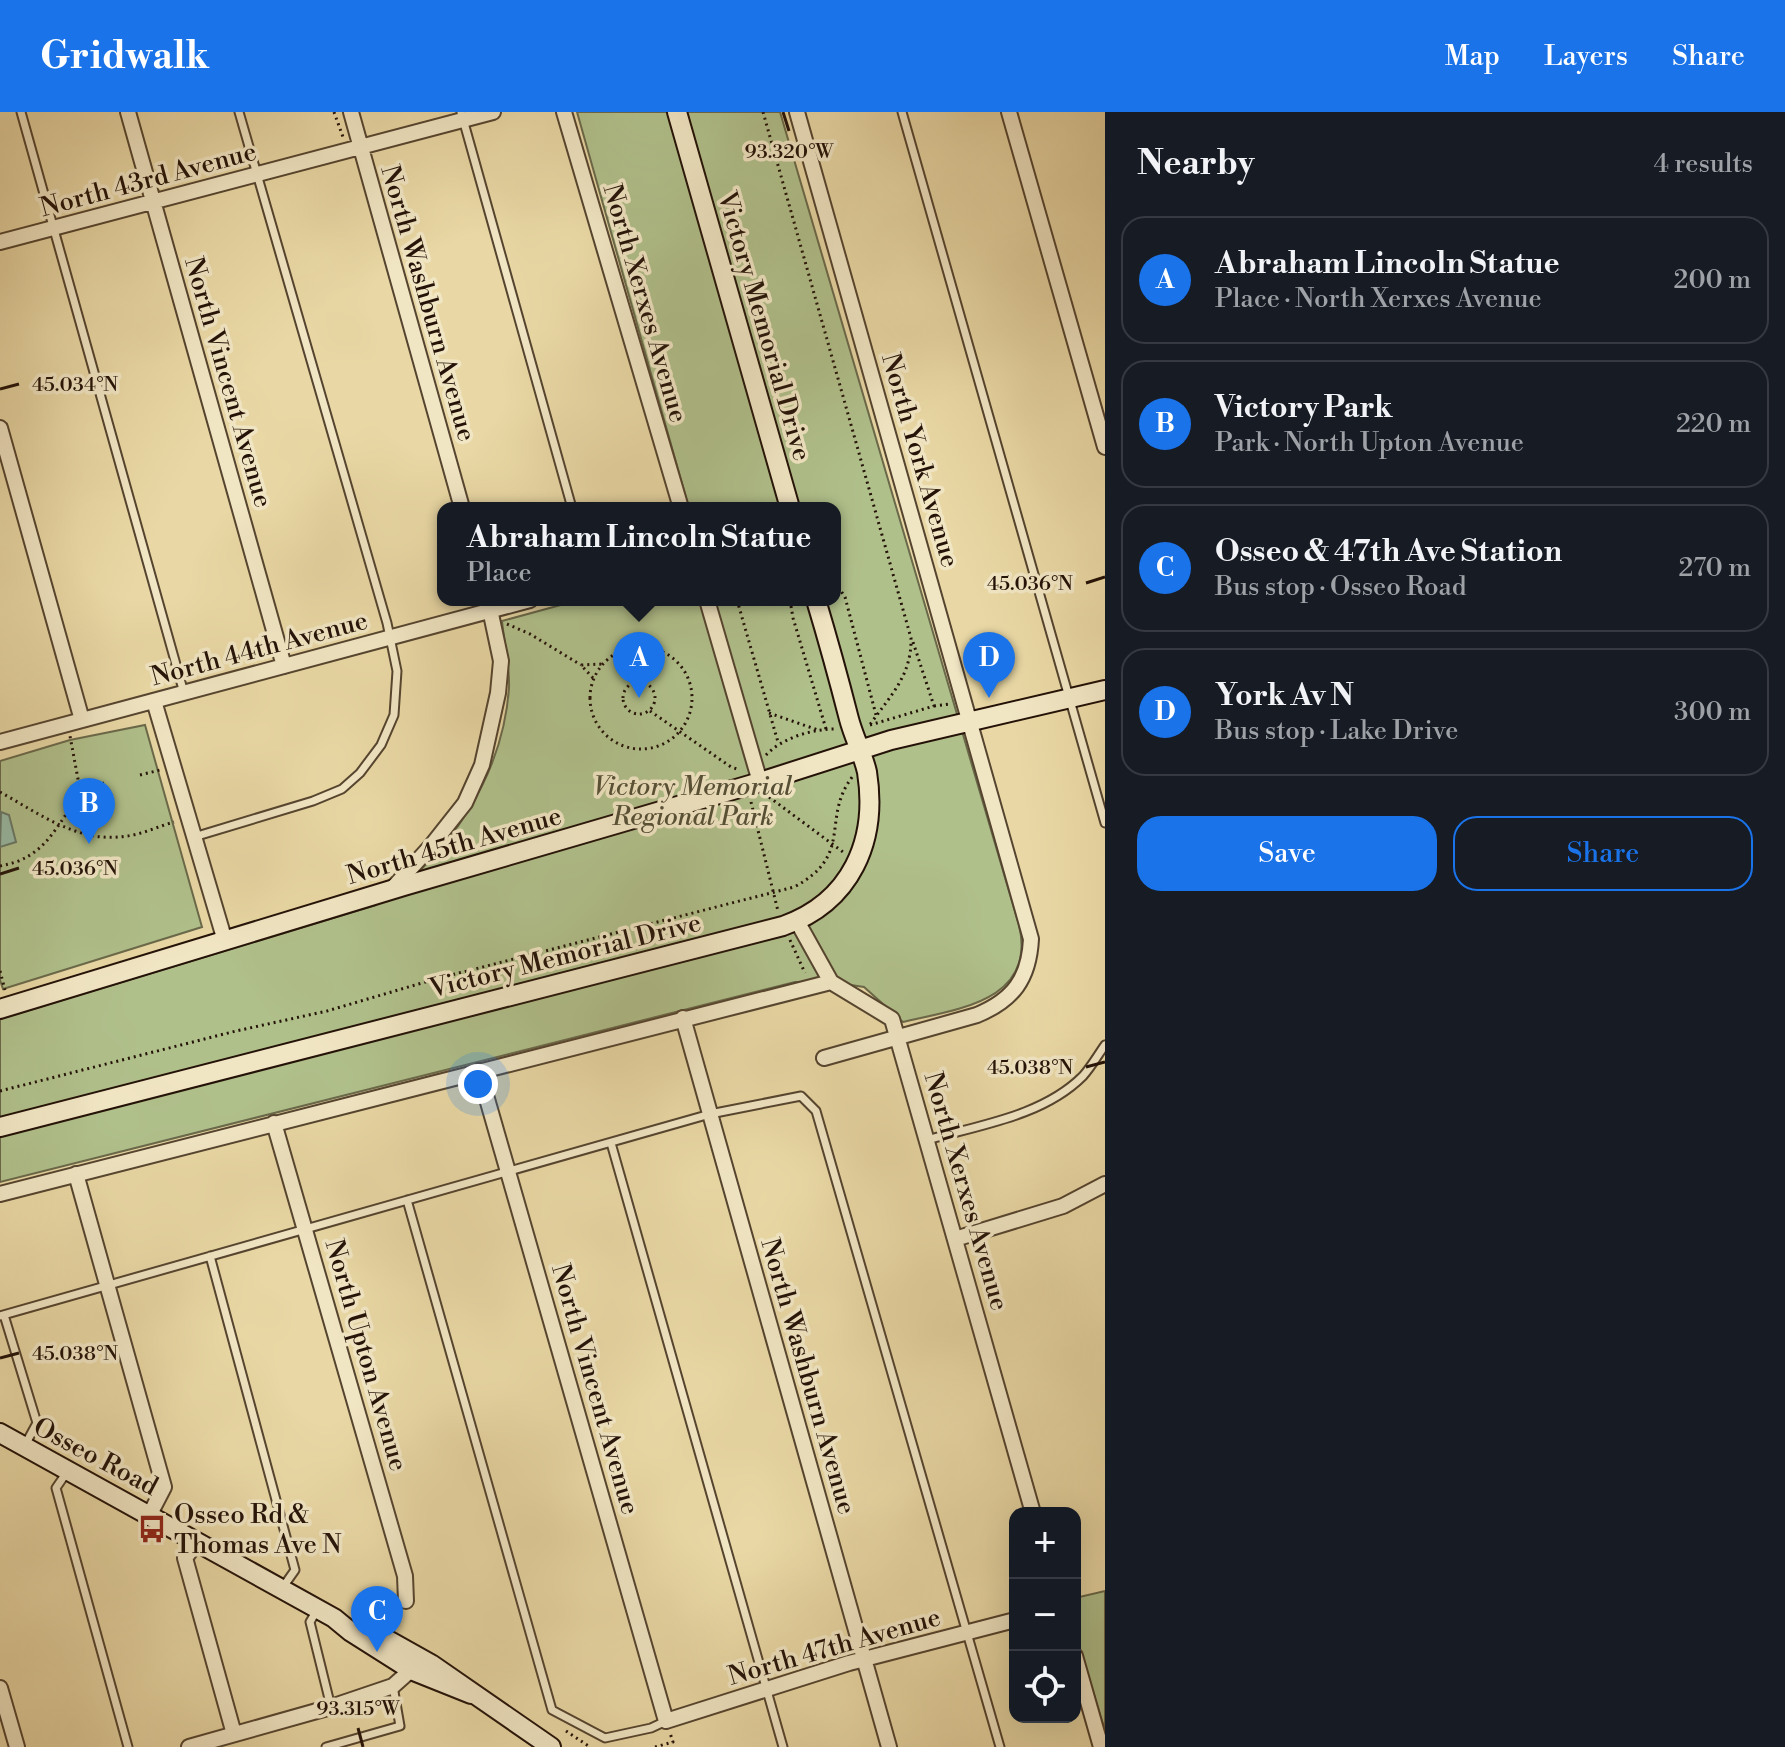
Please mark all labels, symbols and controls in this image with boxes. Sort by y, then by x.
text: Gridwalk [40,33,209,80]
text: Map [1445,39,1500,74]
text: Layers [1544,39,1628,74]
text: Share [1672,39,1745,74]
street label: North 43rd Avenue [37,136,260,224]
text: 93.320°W [745,140,834,165]
text: Nearby [1137,143,1255,185]
text: 4 results [1654,148,1753,180]
street label: North Washburn Avenue [373,162,483,445]
street label: North Xerxes Avenue [596,180,694,426]
street label: Victory Memorial Drive [710,187,818,465]
text: Abraham Lincoln Statue [1215,245,1560,283]
street label: North Vincent Avenue [177,253,279,511]
text: A [1156,264,1174,296]
text: 200 m [1674,264,1751,296]
text: Place · North Xerxes Avenue [1215,283,1542,315]
street label: North York Avenue [874,350,966,571]
text: 45.034°N [32,373,118,398]
text: Victory Park [1215,389,1393,427]
text: B [1155,408,1175,440]
text: 220 m [1676,408,1751,440]
text: Park · North Upton Avenue [1215,427,1524,459]
popup [437,502,841,606]
text: Abraham Lincoln Statue [467,519,811,557]
text: Osseo & 47th Ave Station [1215,533,1562,571]
text: C [1156,552,1174,584]
text: 270 m [1678,552,1751,584]
text: Place [467,557,532,589]
text: Bus stop · Osseo Road [1215,571,1467,603]
text: 45.036°N [987,572,1073,597]
street label: North 44th Avenue [147,605,371,693]
pin: A [613,632,665,698]
pin: D [963,632,1015,698]
text: York Av N [1215,677,1354,715]
text: D [1155,696,1175,728]
text: 300 m [1674,696,1751,728]
text: Bus stop · Lake Drive [1215,715,1458,747]
park label: Victory Memorial Regional Park [593,771,793,833]
pin: B [63,778,115,844]
street label: North 45th Avenue [343,800,565,892]
button: Save [1137,816,1437,891]
button: Share [1453,816,1753,891]
text: 45.036°N [32,857,118,882]
street label: Victory Memorial Drive [425,907,704,1005]
text: 45.038°N [987,1056,1073,1081]
your location [458,1064,498,1104]
street label: North Xerxes Avenue [917,1068,1015,1314]
street label: North Washburn Avenue [753,1235,863,1518]
street label: North Upton Avenue [318,1236,414,1475]
street label: North Vincent Avenue [544,1260,646,1518]
text: 45.038°N [32,1342,118,1367]
street label: Osseo Road [28,1411,164,1503]
place label: Osseo Rd & Thomas Ave N [174,1499,342,1561]
map controls [1009,1507,1081,1723]
button: + [1009,1507,1081,1579]
bus stop icon: Osseo Rd & Thomas Ave N [137,1514,167,1544]
button: − [1009,1579,1081,1651]
pin: C [351,1586,403,1652]
street label: North 47th Avenue [724,1601,944,1693]
button: locate [1009,1651,1081,1723]
text: 93.315°W [316,1697,400,1722]

